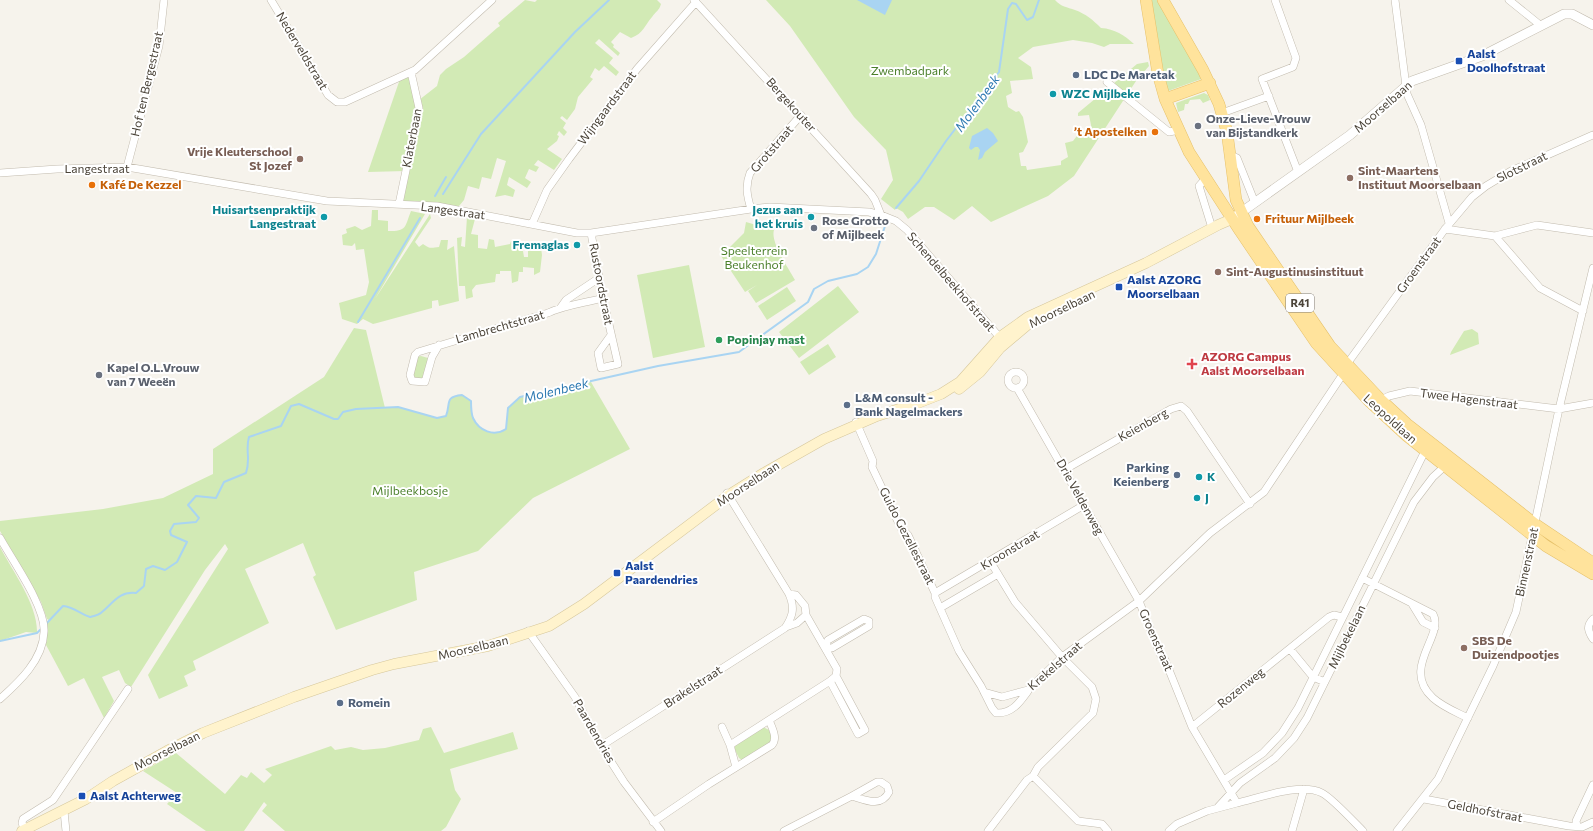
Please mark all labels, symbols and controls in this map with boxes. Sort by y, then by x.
street label: Nederveldstraat [274,9,332,92]
street label: Hof ten Bergestraat [127,30,165,138]
place label: Aalst Doolhofstraat [1467,46,1545,74]
marker: Aalst Doolhofstraat [1454,56,1464,66]
park label: Zwembadpark [871,63,950,77]
place label: LDC De Maretak [1084,67,1175,81]
street label: Wijngaardstraat [574,68,638,147]
marker: LDC De Maretak [1071,70,1081,80]
water label: Molenbeek [951,71,1003,135]
street label: Bergekouter [764,75,820,134]
street label: Moorselbaan [1351,77,1414,135]
place label: WZC Mijlbeke [1061,86,1140,100]
marker: WZC Mijlbeke [1048,89,1058,99]
street label: Klaterbaan [398,107,424,169]
place label: Onze-Lieve-Vrouw van Bijstandkerk [1206,111,1311,139]
marker: Onze-Lieve-Vrouw van Bijstandkerk [1193,121,1203,131]
street label: Grotstraat [747,122,796,175]
place label: ’t Apostelken [1074,124,1147,138]
marker: ’t Apostelken [1150,127,1160,137]
place label: Vrije Kleuterschool St Jozef [187,144,292,173]
street label: Slotstraat [1494,148,1549,184]
marker: Vrije Kleuterschool St Jozef [295,154,305,164]
street label: Langestraat [64,161,130,175]
place label: Sint-Maartens Instituut Moorselbaan [1358,163,1481,191]
marker: Sint-Maartens Instituut Moorselbaan [1345,173,1355,183]
place label: Kafé De Kezzel [100,177,182,191]
marker: Kafé De Kezzel [87,180,97,190]
street label: Langestraat [420,199,486,221]
place label: Huisartsenpraktijk Langestraat [212,202,316,230]
place label: Jezus aan het kruis [752,202,803,230]
place label: Frituur Mijlbeek [1265,211,1354,225]
marker: Huisartsenpraktijk Langestraat [319,212,329,222]
marker: Jezus aan het kruis [806,212,816,222]
place label: Rose Grotto of Mijlbeek [822,213,889,241]
marker: Frituur Mijlbeek [1252,214,1262,224]
marker: Rose Grotto of Mijlbeek [809,223,819,233]
street label: Schendelbeekhofstraat [905,229,999,334]
street label: Groenstraat [1393,233,1443,295]
place label: Fremaglas [512,237,569,251]
marker: Fremaglas [572,240,582,250]
street label: Rustoordstraat [587,242,617,326]
park label: Speelterrein Beukenhof [721,243,787,271]
place label: Sint-Augustinusinstituut [1226,264,1364,278]
marker: Sint-Augustinusinstituut [1213,267,1223,277]
place label: Aalst AZORG Moorselbaan [1127,272,1202,300]
marker: Aalst AZORG Moorselbaan [1114,282,1124,292]
street label: Moorselbaan [1026,286,1097,330]
road number: R41 [1286,294,1314,312]
street label: Lambrechtstraat [454,307,546,345]
place label: Popinjay mast [727,332,805,346]
marker: Popinjay mast [714,335,724,345]
place label: AZORG Campus Aalst Moorselbaan [1201,349,1305,377]
marker: AZORG Campus Aalst Moorselbaan [1186,358,1198,370]
place label: Kapel O.L.Vrouw van 7 Weeën [107,360,199,388]
marker: Kapel O.L.Vrouw van 7 Weeën [94,370,104,380]
water label: Molenbeek [522,374,591,406]
street label: Twee Hagenstraat [1419,385,1519,411]
place label: L&M consult - Bank Nagelmackers [855,390,963,418]
street label: Leopoldlaan [1361,391,1420,446]
marker: L&M consult - Bank Nagelmackers [842,400,852,410]
street label: Keienberg [1115,404,1170,444]
street label: Drie Veldenweg [1054,456,1108,537]
street label: Moorselbaan [714,458,781,509]
place label: Parking Keienberg [1113,460,1169,488]
place label: K [1207,469,1216,483]
marker: Parking Keienberg [1172,470,1182,480]
marker: K [1194,472,1204,482]
park label: Mijlbeekbosje [372,483,448,497]
street label: Guido Gezellestraat [877,485,939,587]
place label: J [1205,490,1209,505]
marker: J [1192,493,1202,503]
street label: Kroonstraat [977,526,1042,572]
street label: Binnenstraat [1512,526,1540,598]
place label: Aalst Paardendries [625,558,698,586]
marker: Aalst Paardendries [612,568,622,578]
street label: Mijlbekelaan [1325,602,1368,671]
street label: Groenstraat [1137,606,1177,673]
street label: Moorselbaan [436,632,509,662]
place label: SBS De Duizendpootjes [1472,633,1560,661]
street label: Krekelstraat [1024,638,1084,693]
marker: SBS De Duizendpootjes [1459,643,1469,653]
street label: Brakelstraat [661,662,724,710]
street label: Rozenweg [1214,664,1267,710]
place label: Romein [348,695,390,709]
street label: Paardendries [571,696,619,765]
marker: Romein [335,698,345,708]
street label: Moorselbaan [131,728,202,773]
place label: Aalst Achterweg [90,788,181,802]
marker: Aalst Achterweg [77,791,87,801]
street label: Geldhofstraat [1446,796,1524,824]

